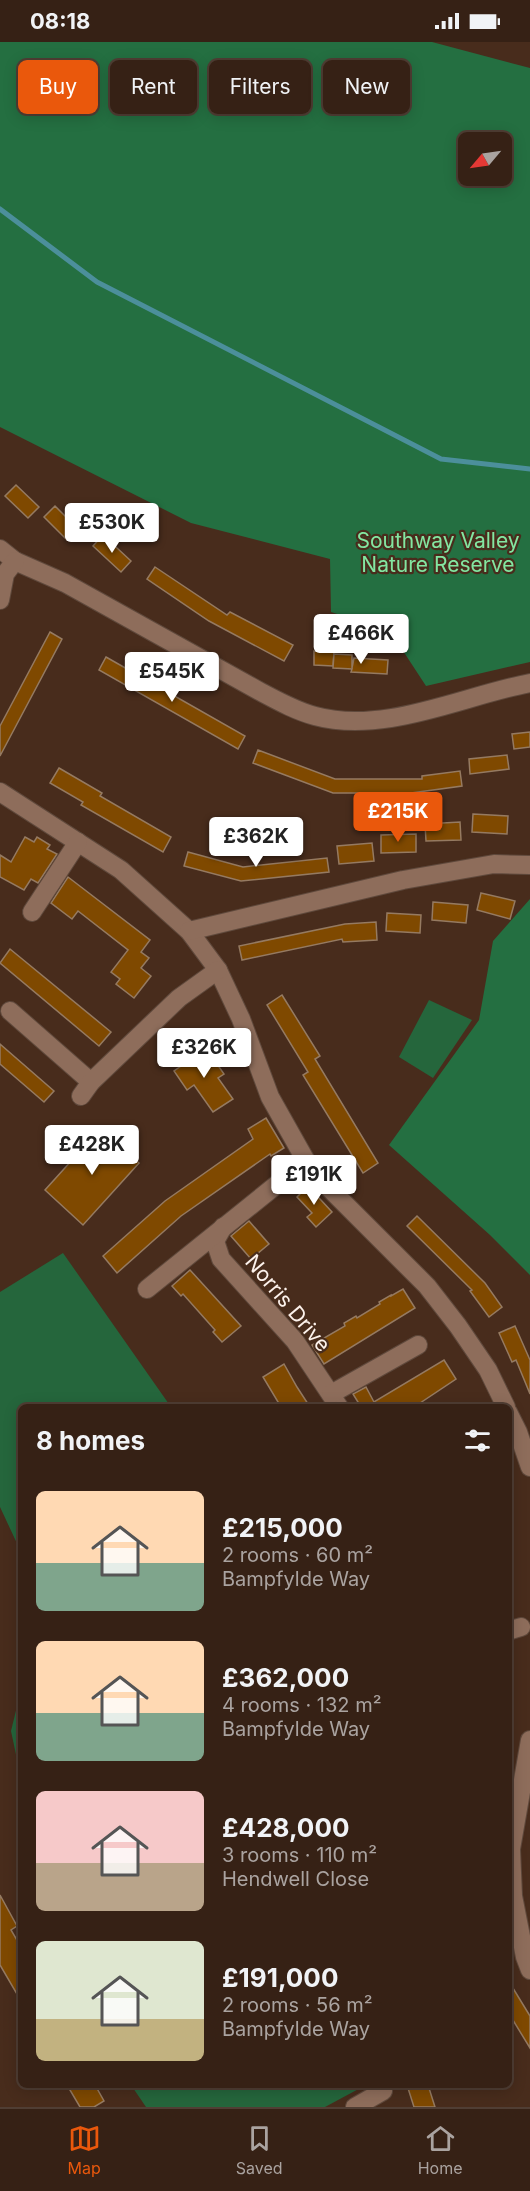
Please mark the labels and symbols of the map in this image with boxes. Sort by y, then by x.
north arrow [458,132,512,186]
pin: £530K [70,503,154,554]
park label: Southway Valley Nature Reserve [356,528,520,577]
pin: £466K [319,614,403,665]
pin: £545K [130,652,214,703]
pin: £215K [356,792,440,843]
pin: £362K [214,817,298,868]
pin: £326K [162,1028,246,1079]
pin: £428K [50,1125,134,1176]
pin: £191K [272,1155,356,1206]
street label: Norris Drive [240,1249,336,1357]

